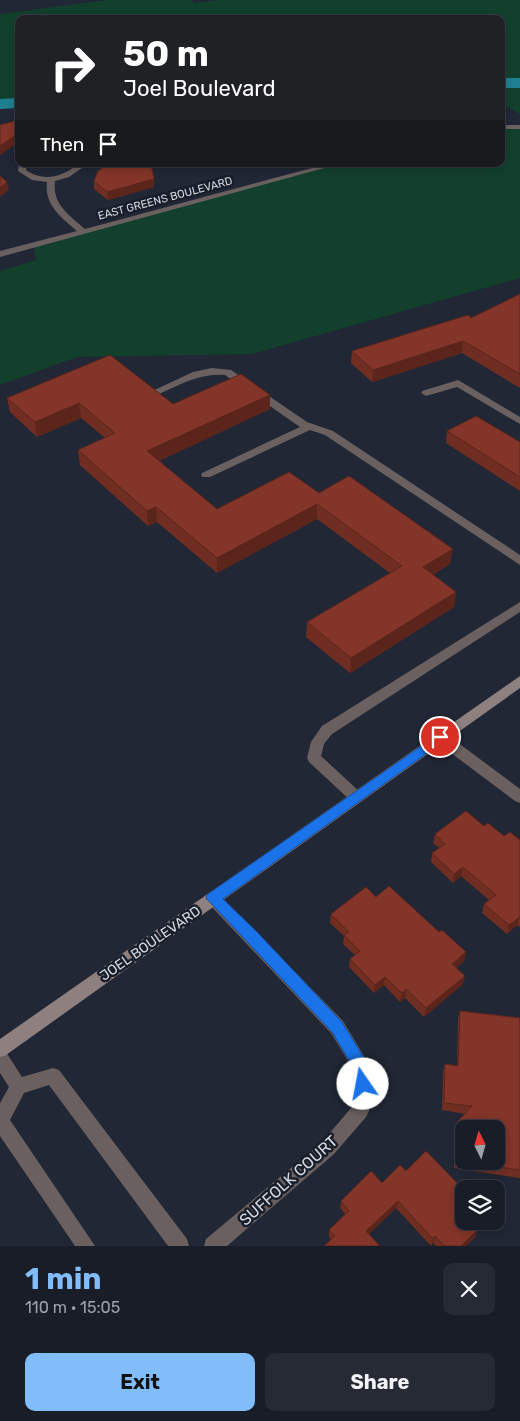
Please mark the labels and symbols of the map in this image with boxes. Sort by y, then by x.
street label: EAST GREENS BOULEVARD [96,174,234,223]
pin [419,716,461,758]
street label: JOEL BOULEVARD [97,902,204,985]
position arrow [336,1057,388,1109]
north arrow [455,1120,505,1170]
street label: SUFFOLK COURT [235,1131,341,1229]

